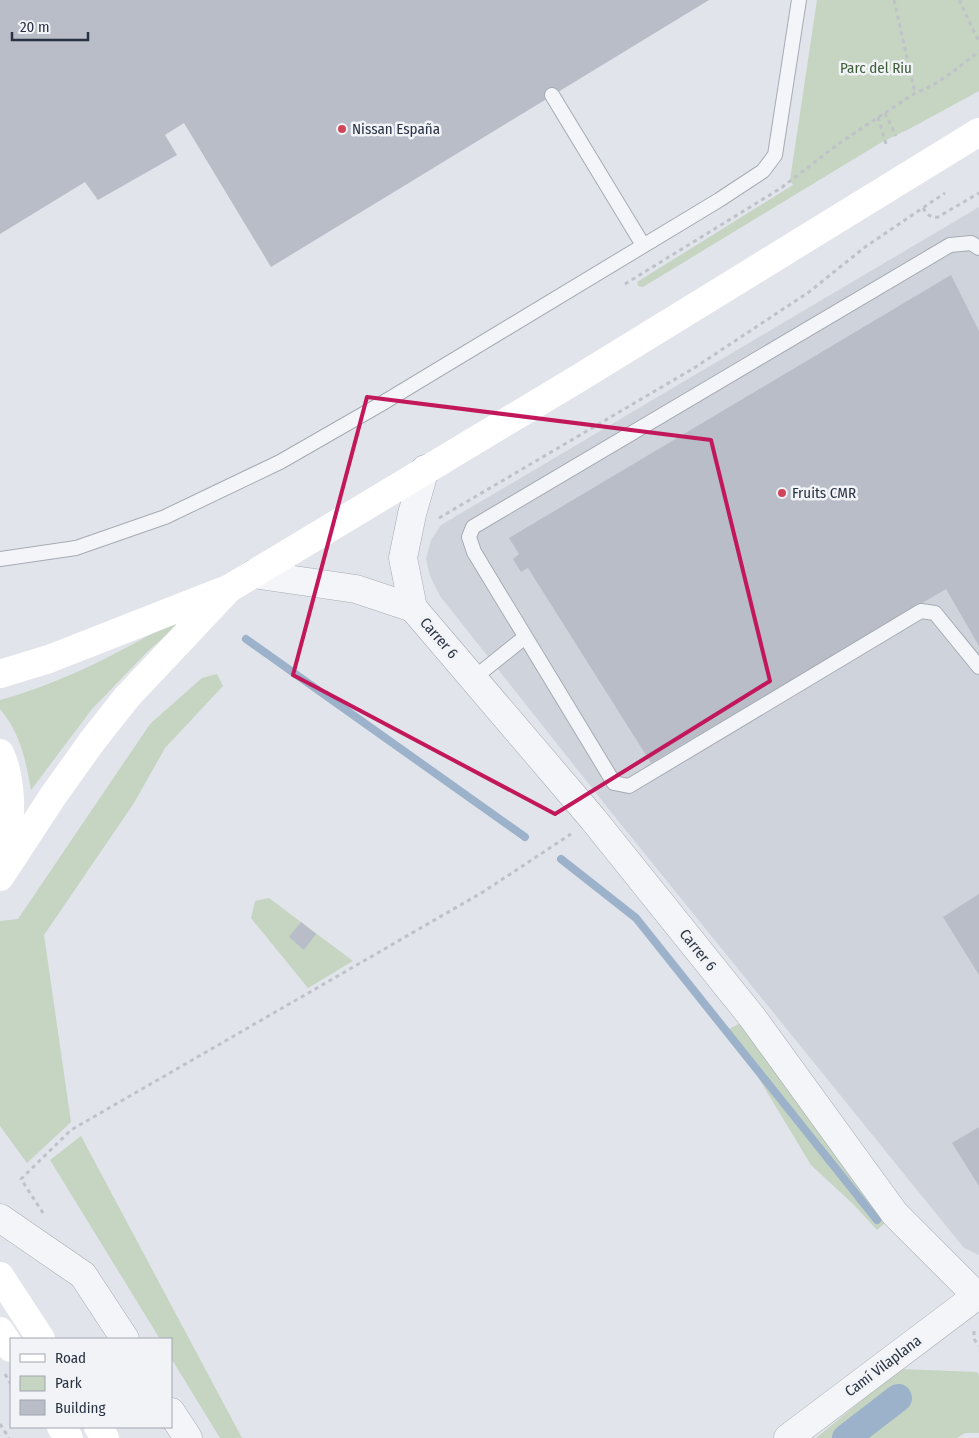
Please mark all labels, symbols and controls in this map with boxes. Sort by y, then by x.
scale bar [12,10,89,42]
text: 20 m [20,18,50,36]
park label: Parc del Riu [840,59,912,77]
place label: Nissan España [352,120,440,138]
marker: Nissan España [336,123,348,135]
place label: Fruits CMR [792,484,856,502]
marker: Fruits CMR [776,487,788,499]
street label: Carrer 6 [416,614,462,662]
street label: Carrer 6 [676,925,720,975]
street label: Camí Vilaplana [841,1331,925,1401]
legend [10,1338,172,1428]
text: Road [55,1349,86,1367]
text: Park [55,1374,82,1392]
text: Building [55,1399,106,1417]

